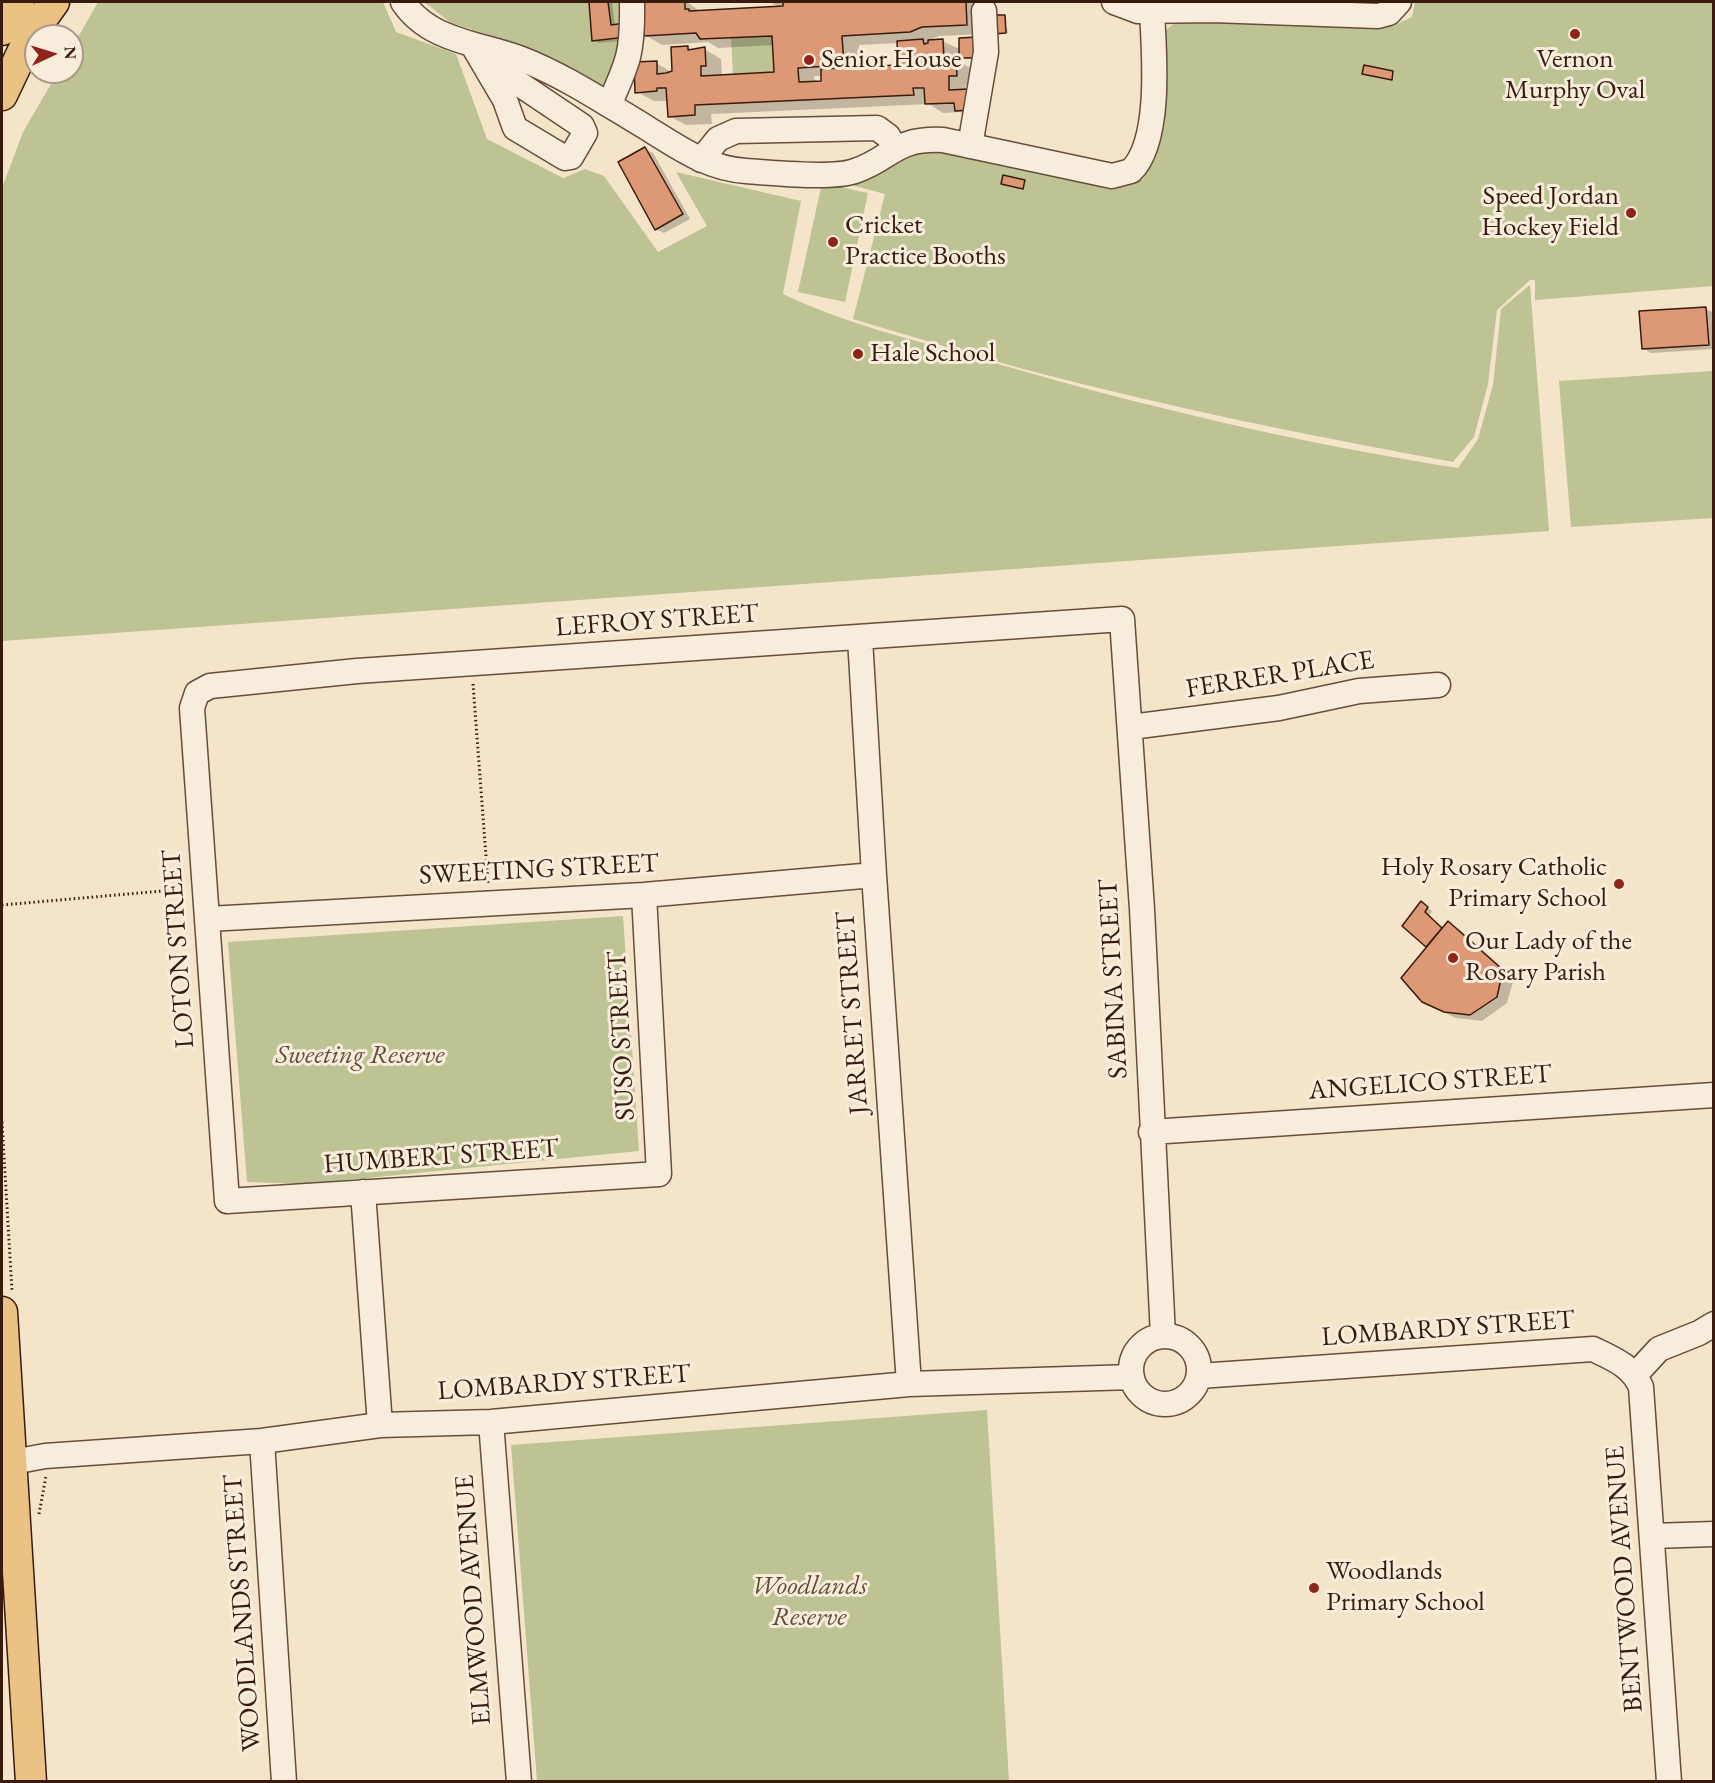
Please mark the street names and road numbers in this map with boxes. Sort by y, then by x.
street label: LEFROY STREET [554,598,760,644]
street label: FERRER PLACE [1183,644,1377,706]
street label: SWEETING STREET [418,848,660,892]
street label: LOTON STREET [156,849,202,1049]
street label: SABINA STREET [1093,878,1135,1080]
street label: JARRET STREET [830,910,876,1116]
street label: SUSO STREET [601,951,643,1121]
street label: ANGELICO STREET [1307,1058,1553,1108]
street label: HUMBERT STREET [322,1133,560,1181]
street label: LOMBARDY STREET [1320,1304,1576,1354]
street label: LOMBARDY STREET [436,1358,692,1408]
street label: BENTWOOD AVENUE [1600,1445,1650,1713]
street label: WOODLANDS STREET [217,1473,269,1753]
street label: ELMWOOD AVENUE [449,1474,499,1726]

